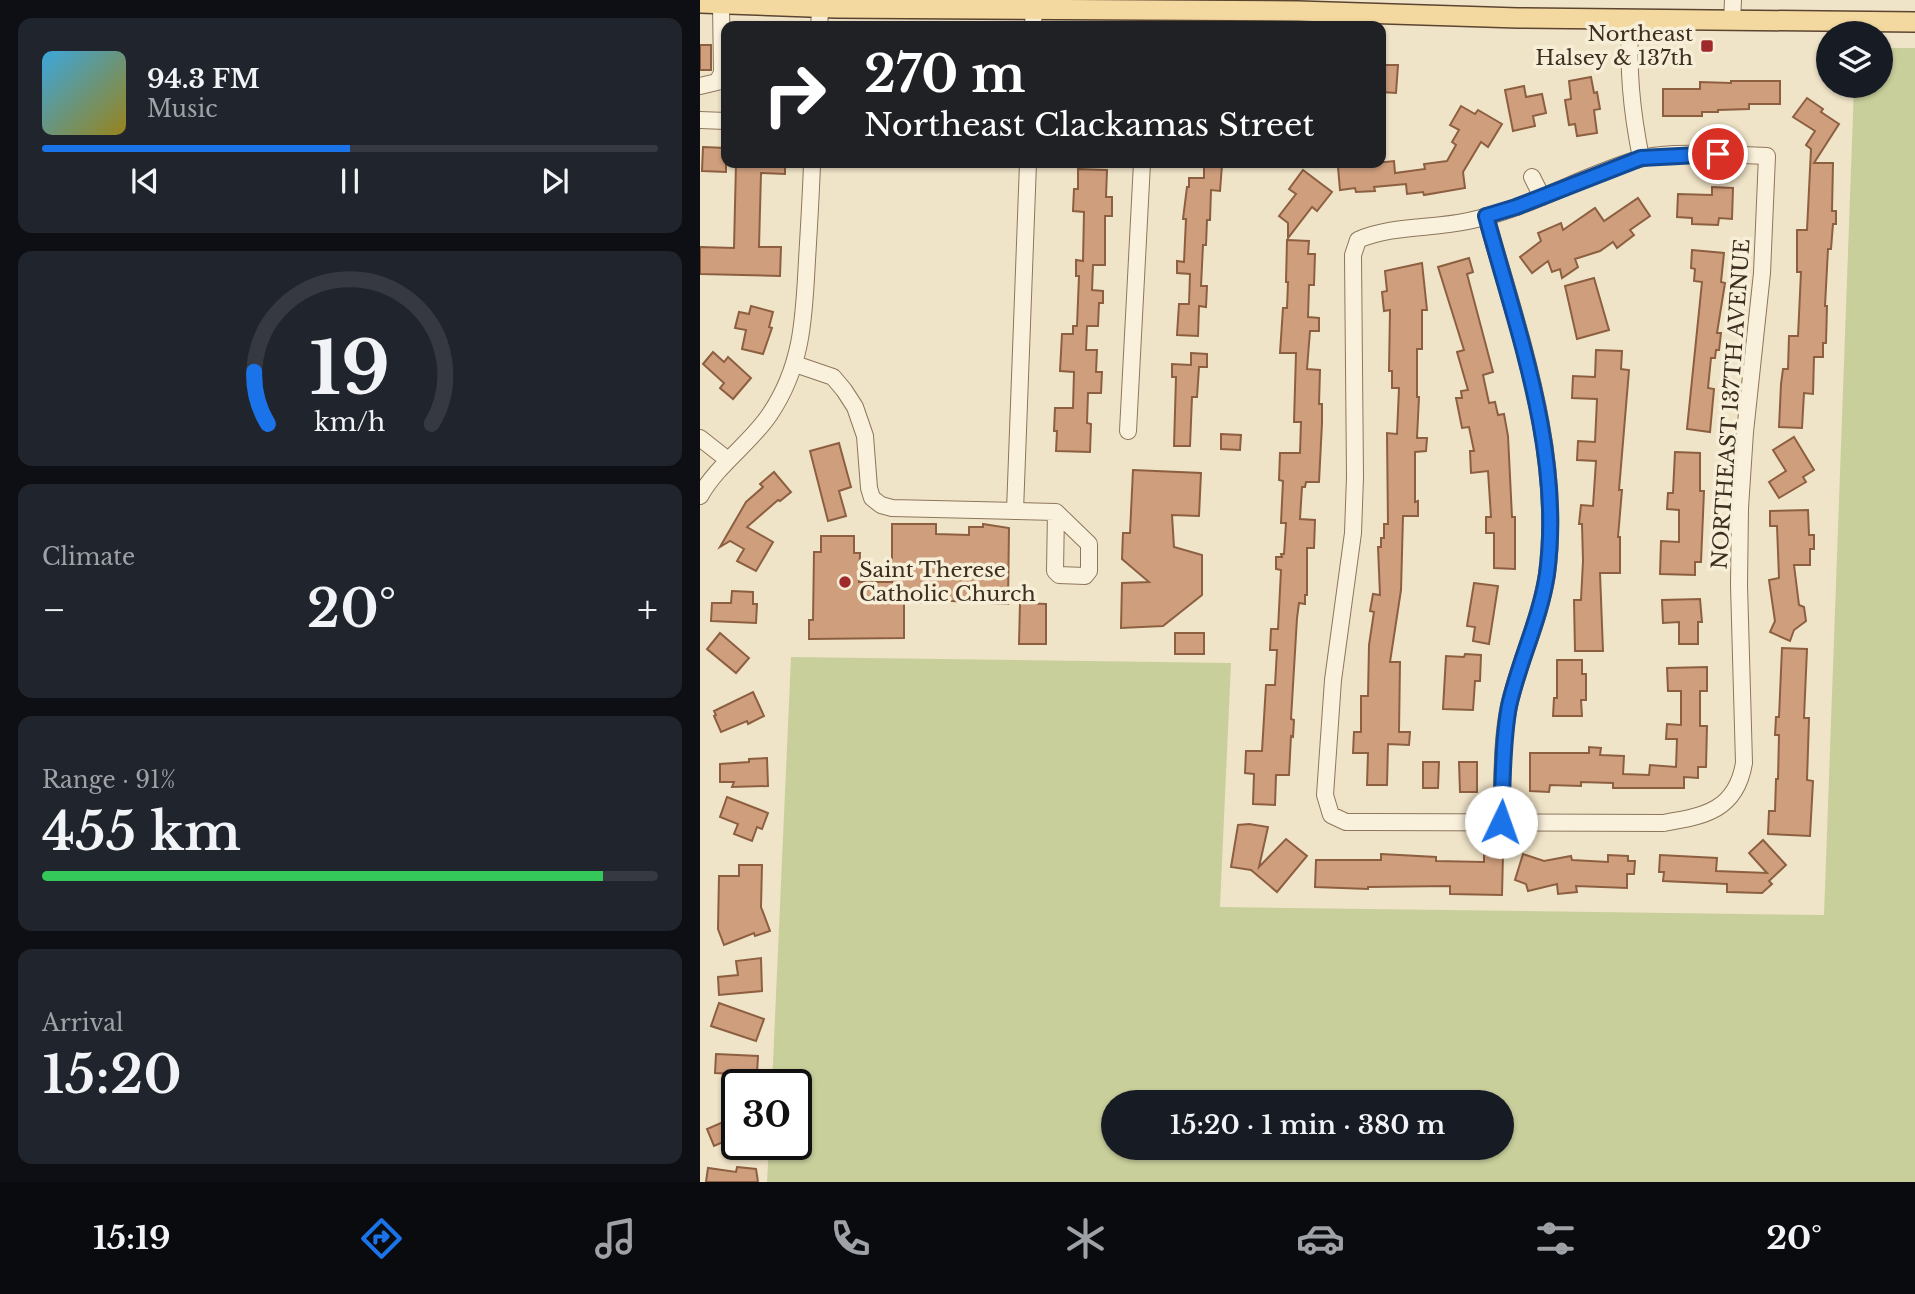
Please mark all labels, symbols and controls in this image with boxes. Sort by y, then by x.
place label: Northeast Halsey & 137th [1535,21,1693,71]
map controls [1816,21,1893,98]
button: layers [1816,21,1893,98]
marker: Northeast Halsey & 137th [1699,38,1715,54]
text: 270 m [864,44,1025,105]
icon: right [749,49,840,140]
text: 94.3 FM [147,63,260,95]
text: Music [147,95,218,123]
text: Northeast Clackamas Street [864,105,1314,145]
pin [1688,124,1748,184]
icon: arrive [1699,135,1737,173]
icon: previous [126,162,164,200]
icon: pause [331,162,369,200]
icon: next [536,162,574,200]
street label: NORTHEAST 137TH AVENUE [1706,238,1756,570]
text: 19 [310,324,390,415]
text: km/h [315,407,385,438]
text: Climate [42,543,135,571]
place label: Saint Therese Catholic Church [859,557,1036,607]
marker: Saint Therese Catholic Church [837,574,853,590]
text: 20° [307,577,396,641]
text: − [42,586,66,633]
text: + [637,586,658,633]
text: Range · 91% [42,766,176,794]
position arrow [1464,785,1538,859]
text: 455 km [42,800,241,864]
text: Arrival [42,1009,123,1037]
text: 15:20 [42,1043,182,1107]
speed limit sign: 30 [721,1069,812,1160]
text: 15:20 · 1 min · 380 m [1170,1109,1445,1141]
icon: directions [357,1214,406,1263]
icon: music [591,1214,640,1263]
icon: phone [826,1214,875,1263]
icon: climate [1061,1214,1110,1263]
icon: car [1296,1214,1345,1263]
icon: filters [1531,1214,1580,1263]
text: 15:19 [93,1218,171,1258]
text: 20° [1766,1218,1822,1258]

